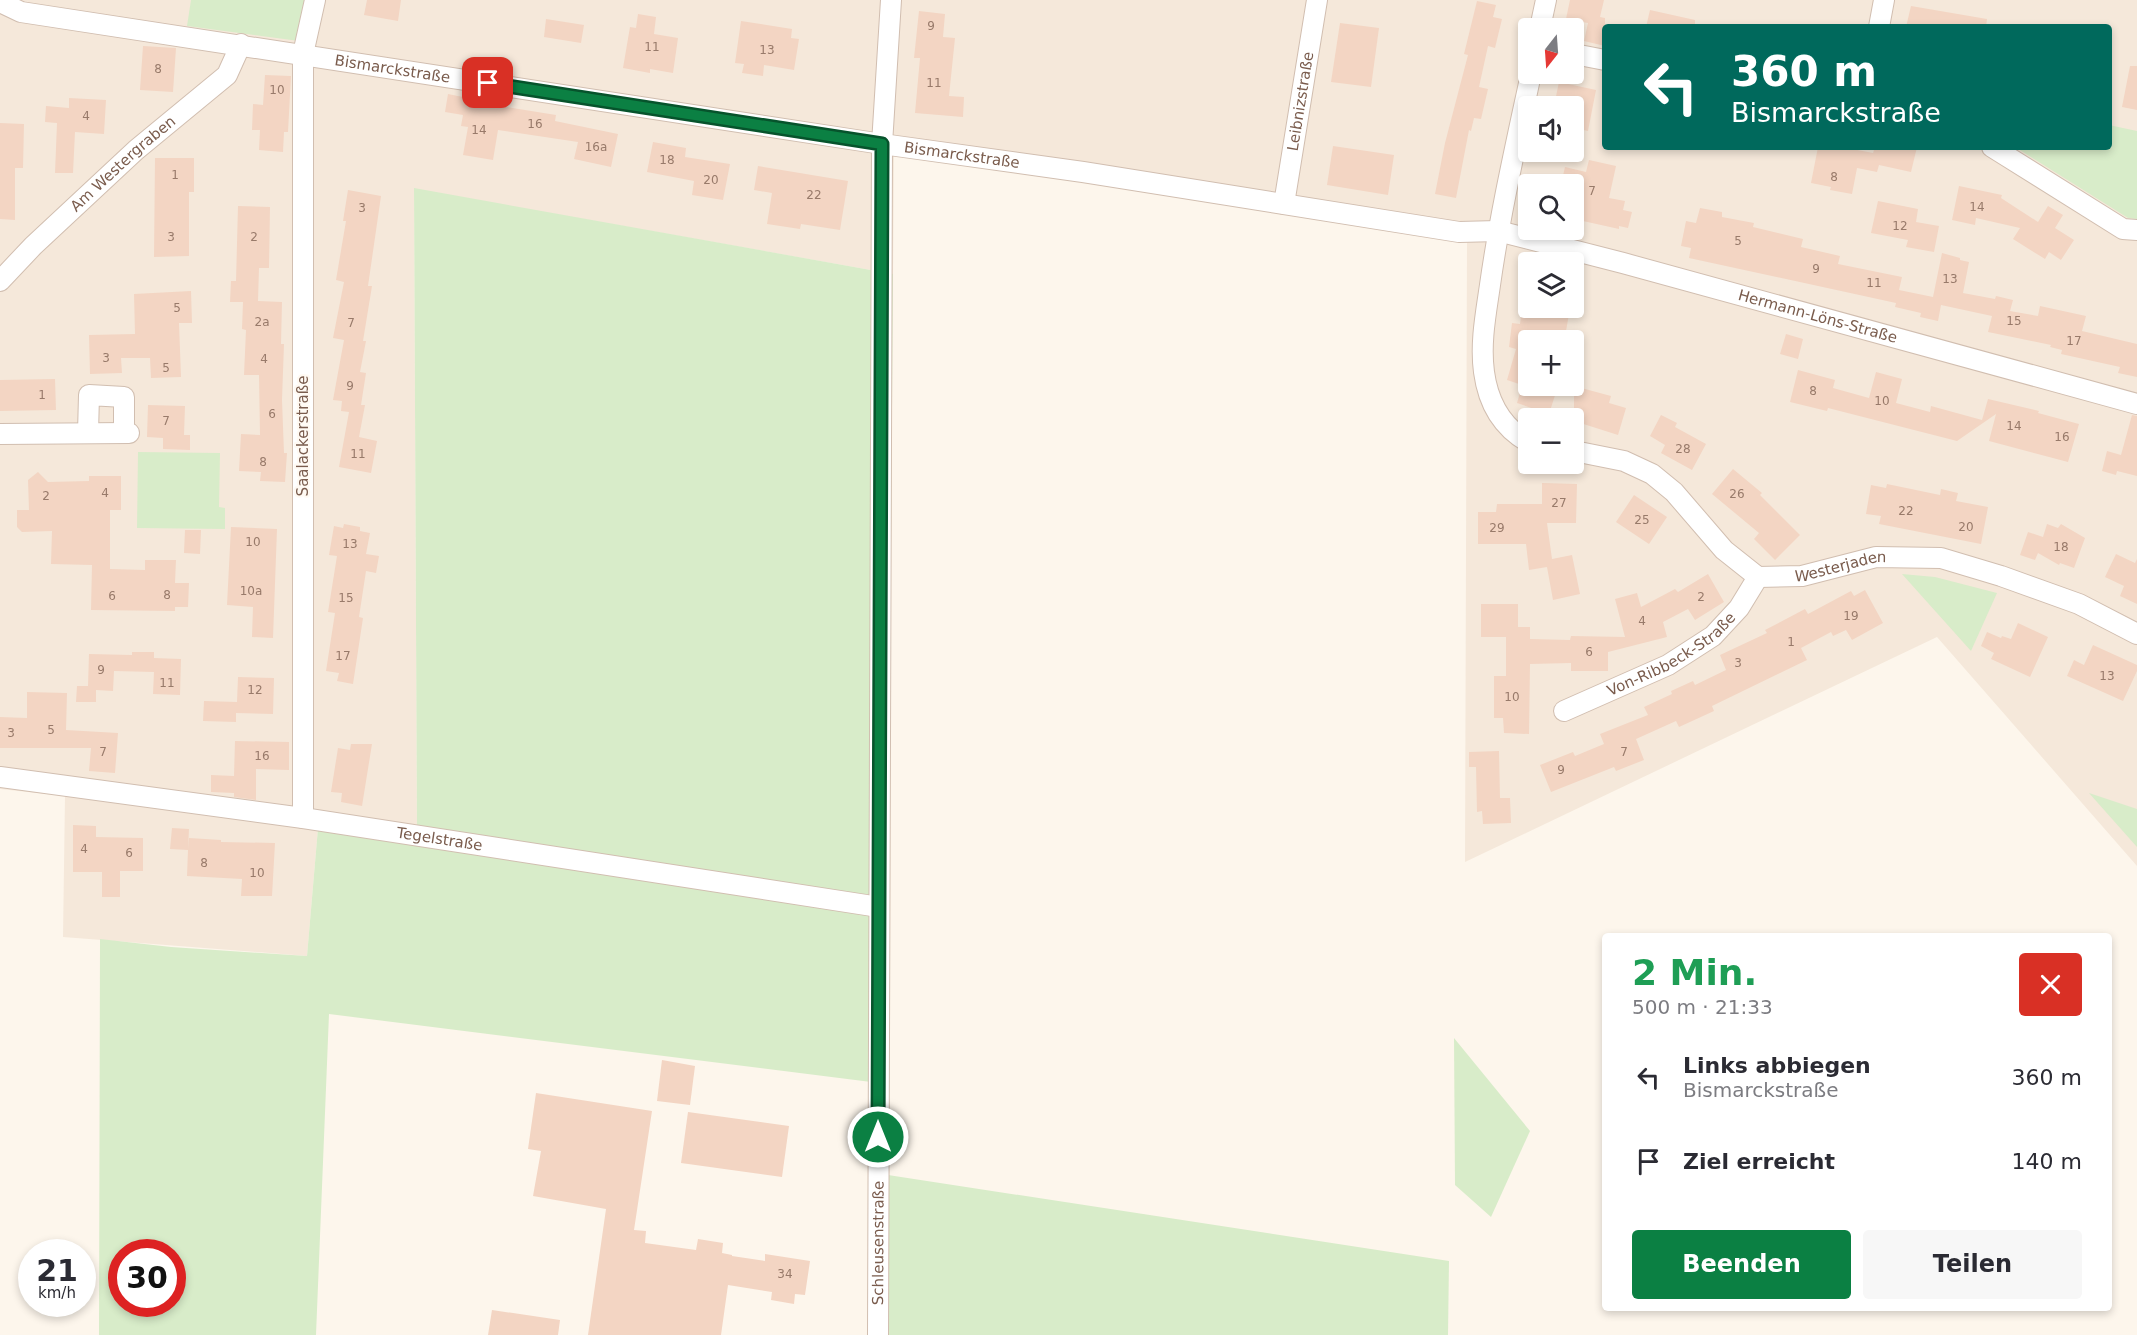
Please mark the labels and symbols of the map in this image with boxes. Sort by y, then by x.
north arrow [1518,18,1584,84]
house number: 9 [927,19,935,33]
house number: 11 [644,40,660,54]
house number: 13 [759,43,775,57]
street label: Leibnizstraße [1284,50,1318,152]
street label: Bismarckstraße [333,51,451,87]
pin [462,57,513,108]
house number: 8 [154,62,162,76]
house number: 11 [926,76,942,90]
house number: 10 [269,83,285,97]
house number: 4 [82,109,90,123]
street label: Am Westergraben [67,112,179,215]
house number: 16 [527,117,543,131]
house number: 14 [471,123,487,137]
street label: Bismarckstraße [903,138,1021,172]
house number: 16a [585,140,607,154]
house number: 18 [659,153,675,167]
house number: 1 [171,168,179,182]
house number: 8 [1830,170,1838,184]
house number: 20 [703,173,719,187]
house number: 7 [1588,184,1596,198]
house number: 22 [806,188,822,202]
house number: 14 [1969,200,1985,214]
house number: 3 [358,201,366,215]
house number: 12 [1892,219,1908,233]
house number: 3 [167,230,175,244]
house number: 2 [250,230,258,244]
house number: 5 [1734,234,1742,248]
house number: 9 [1812,262,1820,276]
house number: 13 [1942,272,1958,286]
house number: 11 [1866,276,1882,290]
street label: Hermann-Löns-Straße [1736,286,1899,347]
house number: 5 [173,301,181,315]
house number: 15 [2006,314,2022,328]
house number: 2a [255,315,270,329]
house number: 7 [347,316,355,330]
house number: 17 [2066,334,2082,348]
house number: 3 [102,351,110,365]
house number: 4 [260,352,268,366]
house number: 5 [162,361,170,375]
street label: Saalackerstraße [294,376,312,496]
house number: 9 [346,379,354,393]
house number: 8 [1809,384,1817,398]
house number: 1 [38,388,46,402]
house number: 10 [1874,394,1890,408]
house number: 6 [268,407,276,421]
house number: 7 [162,414,170,428]
house number: 14 [2006,419,2022,433]
house number: 16 [2054,430,2070,444]
house number: 28 [1675,442,1691,456]
house number: 11 [350,447,366,461]
house number: 8 [259,455,267,469]
house number: 4 [101,486,109,500]
house number: 26 [1729,487,1745,501]
house number: 2 [42,489,50,503]
house number: 27 [1551,496,1567,510]
house number: 22 [1898,504,1914,518]
house number: 25 [1634,513,1650,527]
house number: 20 [1958,520,1974,534]
house number: 29 [1489,521,1505,535]
house number: 10 [245,535,261,549]
house number: 13 [342,537,358,551]
house number: 18 [2053,540,2069,554]
street label: Westerjaden [1795,548,1886,585]
house number: 10a [240,584,262,598]
house number: 8 [163,588,171,602]
house number: 6 [108,589,116,603]
house number: 2 [1697,590,1705,604]
house number: 15 [338,591,354,605]
street label: Von-Ribbeck-Straße [1604,609,1739,700]
house number: 19 [1843,609,1859,623]
house number: 4 [1638,614,1646,628]
house number: 1 [1787,635,1795,649]
house number: 6 [1585,645,1593,659]
house number: 17 [335,649,351,663]
house number: 3 [1734,656,1742,670]
house number: 9 [97,663,105,677]
house number: 13 [2099,669,2115,683]
house number: 11 [159,676,175,690]
house number: 12 [247,683,263,697]
house number: 10 [1504,690,1520,704]
house number: 5 [47,723,55,737]
house number: 3 [7,726,15,740]
house number: 7 [99,745,107,759]
house number: 7 [1620,745,1628,759]
house number: 16 [254,749,270,763]
house number: 9 [1557,763,1565,777]
street label: Tegelstraße [394,823,484,855]
house number: 4 [80,842,88,856]
house number: 6 [125,846,133,860]
house number: 8 [200,856,208,870]
house number: 10 [249,866,265,880]
position arrow [846,1105,910,1169]
street label: Schleusenstraße [869,1181,888,1305]
speed limit sign: 30 [108,1239,186,1317]
house number: 34 [777,1267,793,1281]

